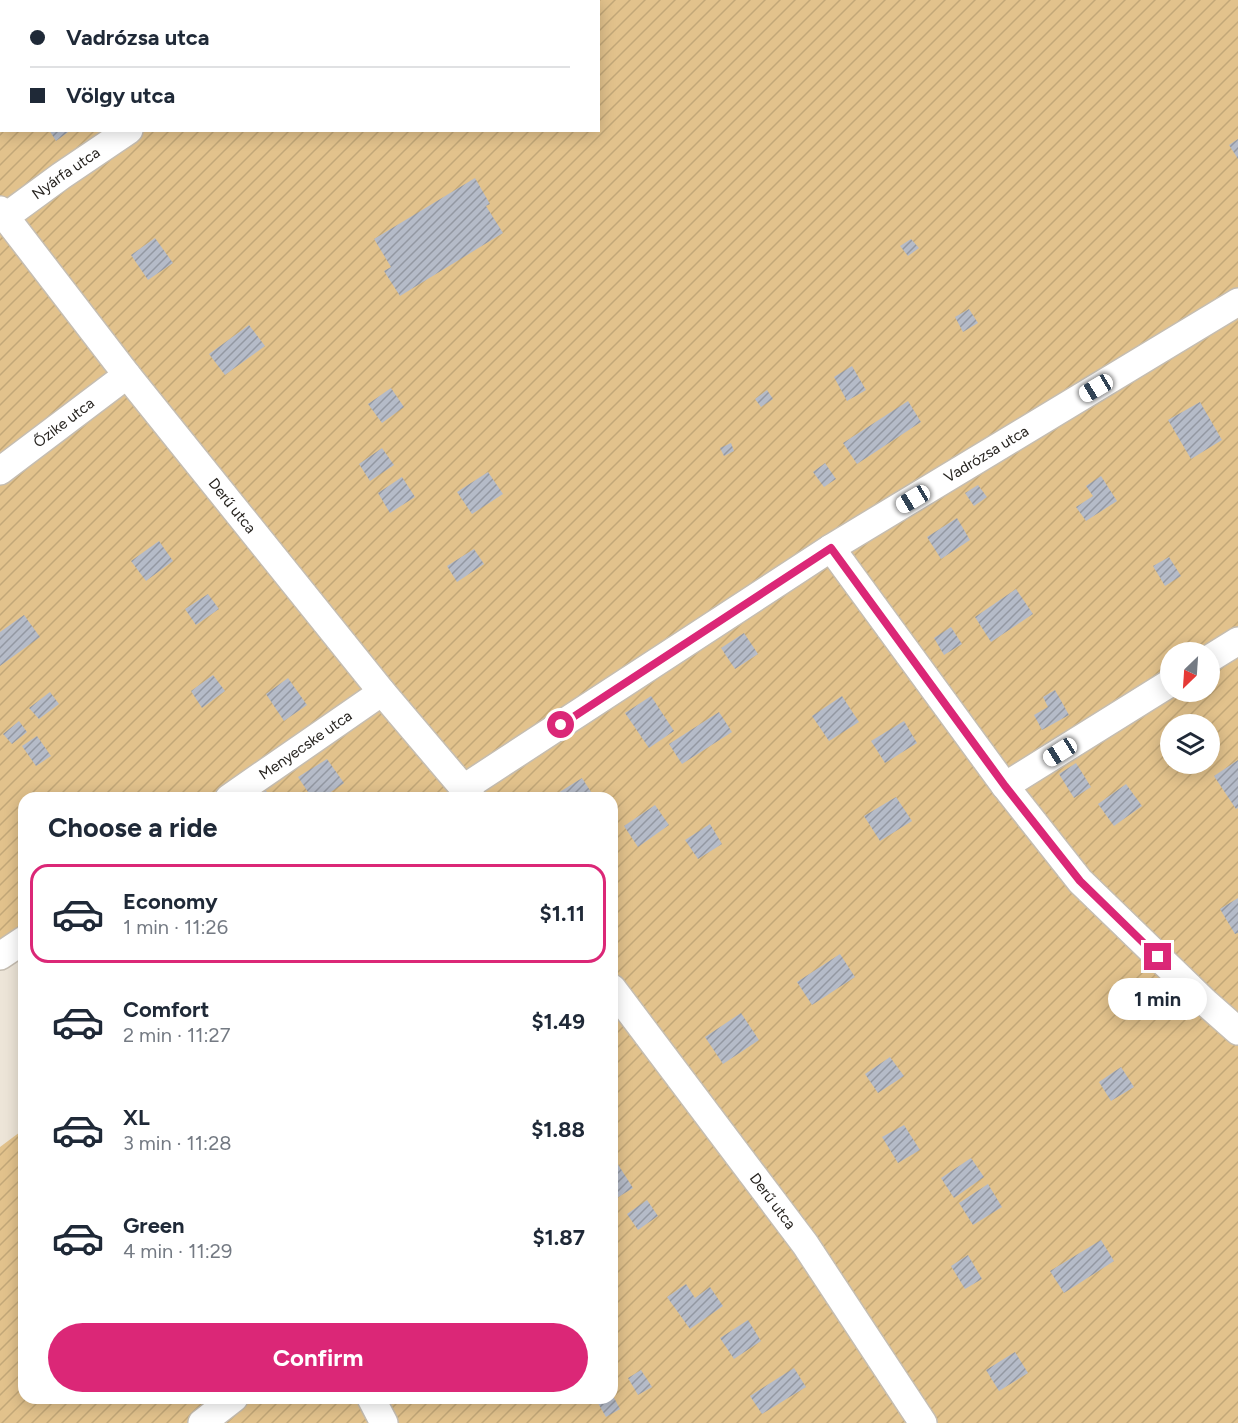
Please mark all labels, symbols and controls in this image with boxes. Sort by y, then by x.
text: Vadrózsa utca [66,24,210,51]
text: Völgy utca [66,82,175,109]
street label: Nyárfa utca [28,143,103,203]
car [1076,371,1116,405]
street label: Őzike utca [30,394,98,451]
street label: Vadrózsa utca [941,422,1032,487]
street label: Derű utca [205,475,260,537]
car [893,482,933,516]
north arrow [1160,642,1220,702]
map controls [1160,642,1220,774]
street label: Menyecske utca [255,707,355,783]
route start [547,711,574,738]
button: layers [1160,714,1220,774]
car [1040,735,1080,769]
text: Choose a ride [48,811,217,844]
icon: car [51,887,105,941]
text: Economy [123,888,218,915]
text: $1.11 [540,900,585,927]
text: 1 min · 11:26 [123,915,228,939]
route end [1144,943,1171,970]
callout: 1 min [1108,978,1208,1020]
text: 1 min [1134,987,1181,1011]
icon: car [51,995,105,1049]
text: Comfort [123,996,209,1023]
text: $1.49 [531,1008,585,1035]
text: 2 min · 11:27 [123,1023,230,1047]
icon: car [51,1103,105,1157]
text: XL [123,1104,150,1131]
text: $1.88 [531,1116,585,1143]
text: 3 min · 11:28 [123,1131,232,1155]
street label: Derű utca [746,1170,800,1233]
icon: car [51,1211,105,1265]
text: Green [123,1212,185,1239]
text: $1.87 [532,1224,585,1251]
text: 4 min · 11:29 [123,1239,232,1263]
button: Confirm [48,1323,588,1392]

